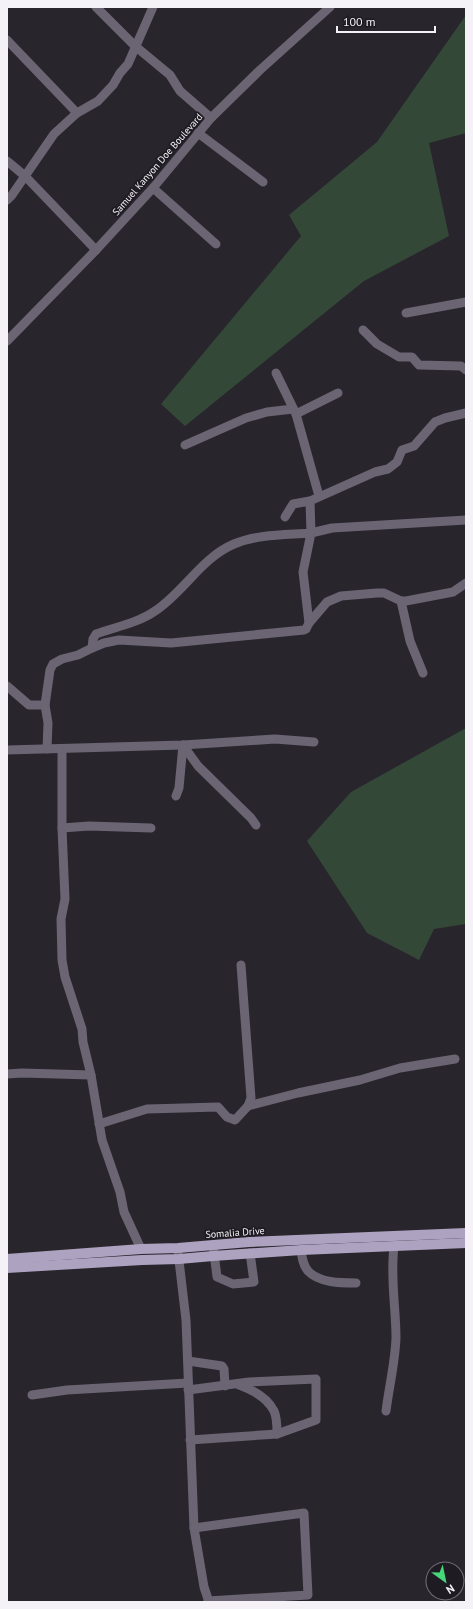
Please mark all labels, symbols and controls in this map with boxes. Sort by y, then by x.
scale bar [337,8,435,34]
text: 100 m [343,14,376,29]
street label: Samuel Kanyon Doe Boulevard [109,111,205,218]
street label: Somalia Drive [205,1224,265,1241]
north arrow [425,1561,465,1601]
text: N [444,1582,457,1597]

